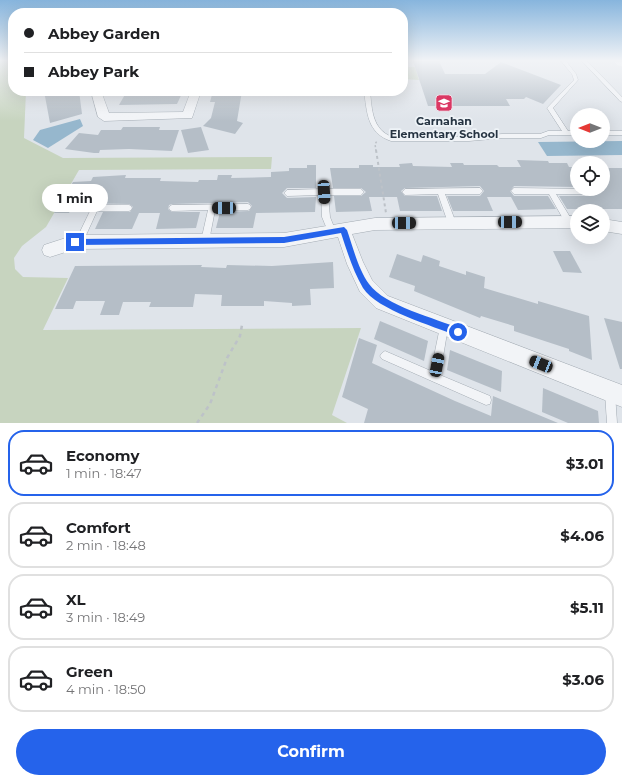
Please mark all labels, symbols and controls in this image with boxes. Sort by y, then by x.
text: Abbey Garden [48,24,160,43]
text: Abbey Park [48,62,139,81]
school or university icon: Carnahan Elementary School [434,93,454,113]
north arrow [570,108,610,148]
map controls [570,108,610,244]
place label: Carnahan Elementary School [390,114,498,141]
button: locate [570,156,610,196]
car [317,180,331,204]
callout: 1 min [42,184,108,212]
text: 1 min [57,190,93,206]
car [212,202,236,214]
button: layers [570,204,610,244]
car [498,216,522,228]
car [392,217,416,229]
route end [66,233,84,251]
route start [449,323,467,341]
car [429,352,445,378]
car [528,354,554,374]
icon: car [18,445,54,481]
text: Economy [66,446,139,465]
text: $3.01 [566,454,604,473]
text: 1 min · 18:47 [66,465,142,481]
icon: car [18,517,54,553]
text: Comfort [66,518,131,537]
text: $4.06 [560,526,604,545]
text: 2 min · 18:48 [66,537,146,553]
icon: car [18,589,54,625]
text: XL [66,590,85,609]
text: $5.11 [570,598,604,617]
text: 3 min · 18:49 [66,609,145,625]
icon: car [18,661,54,697]
text: Green [66,662,113,681]
text: $3.06 [562,670,604,689]
text: 4 min · 18:50 [66,681,146,697]
button: Confirm [16,729,606,775]

